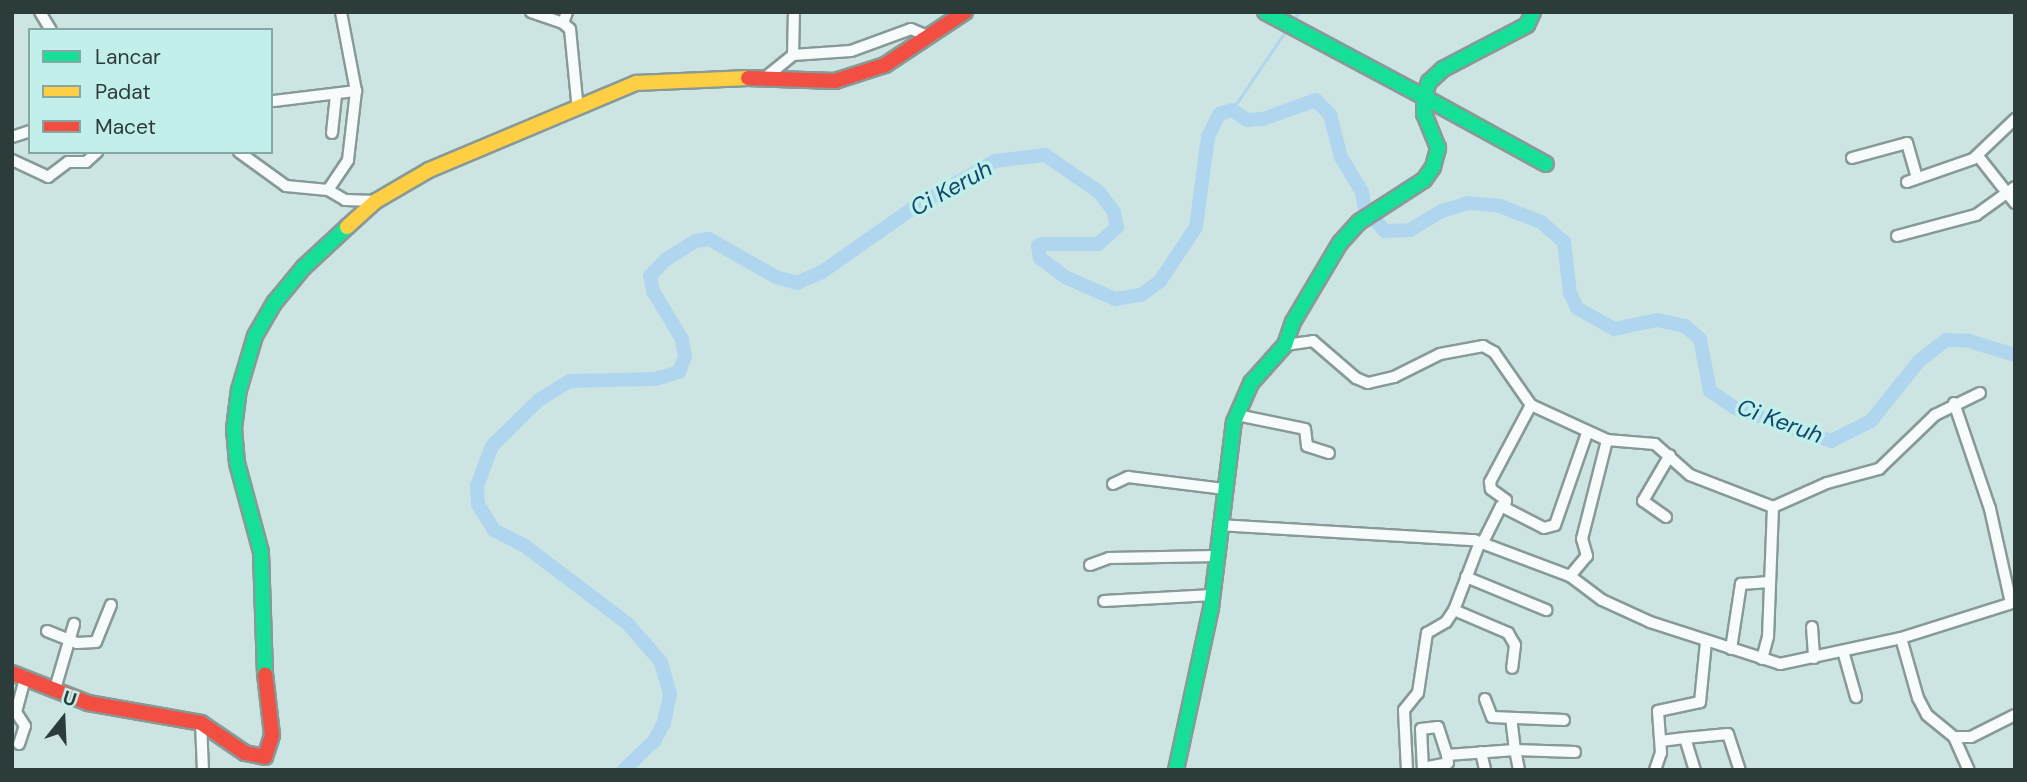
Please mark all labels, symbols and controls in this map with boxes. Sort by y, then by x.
legend [28,28,273,154]
text: Lancar [95,43,161,71]
text: Padat [95,78,151,106]
text: Macet [95,113,156,141]
water label: Ci Keruh [905,154,997,222]
water label: Ci Keruh [1733,393,1827,449]
north arrow [28,684,98,754]
text: U [60,685,80,712]

